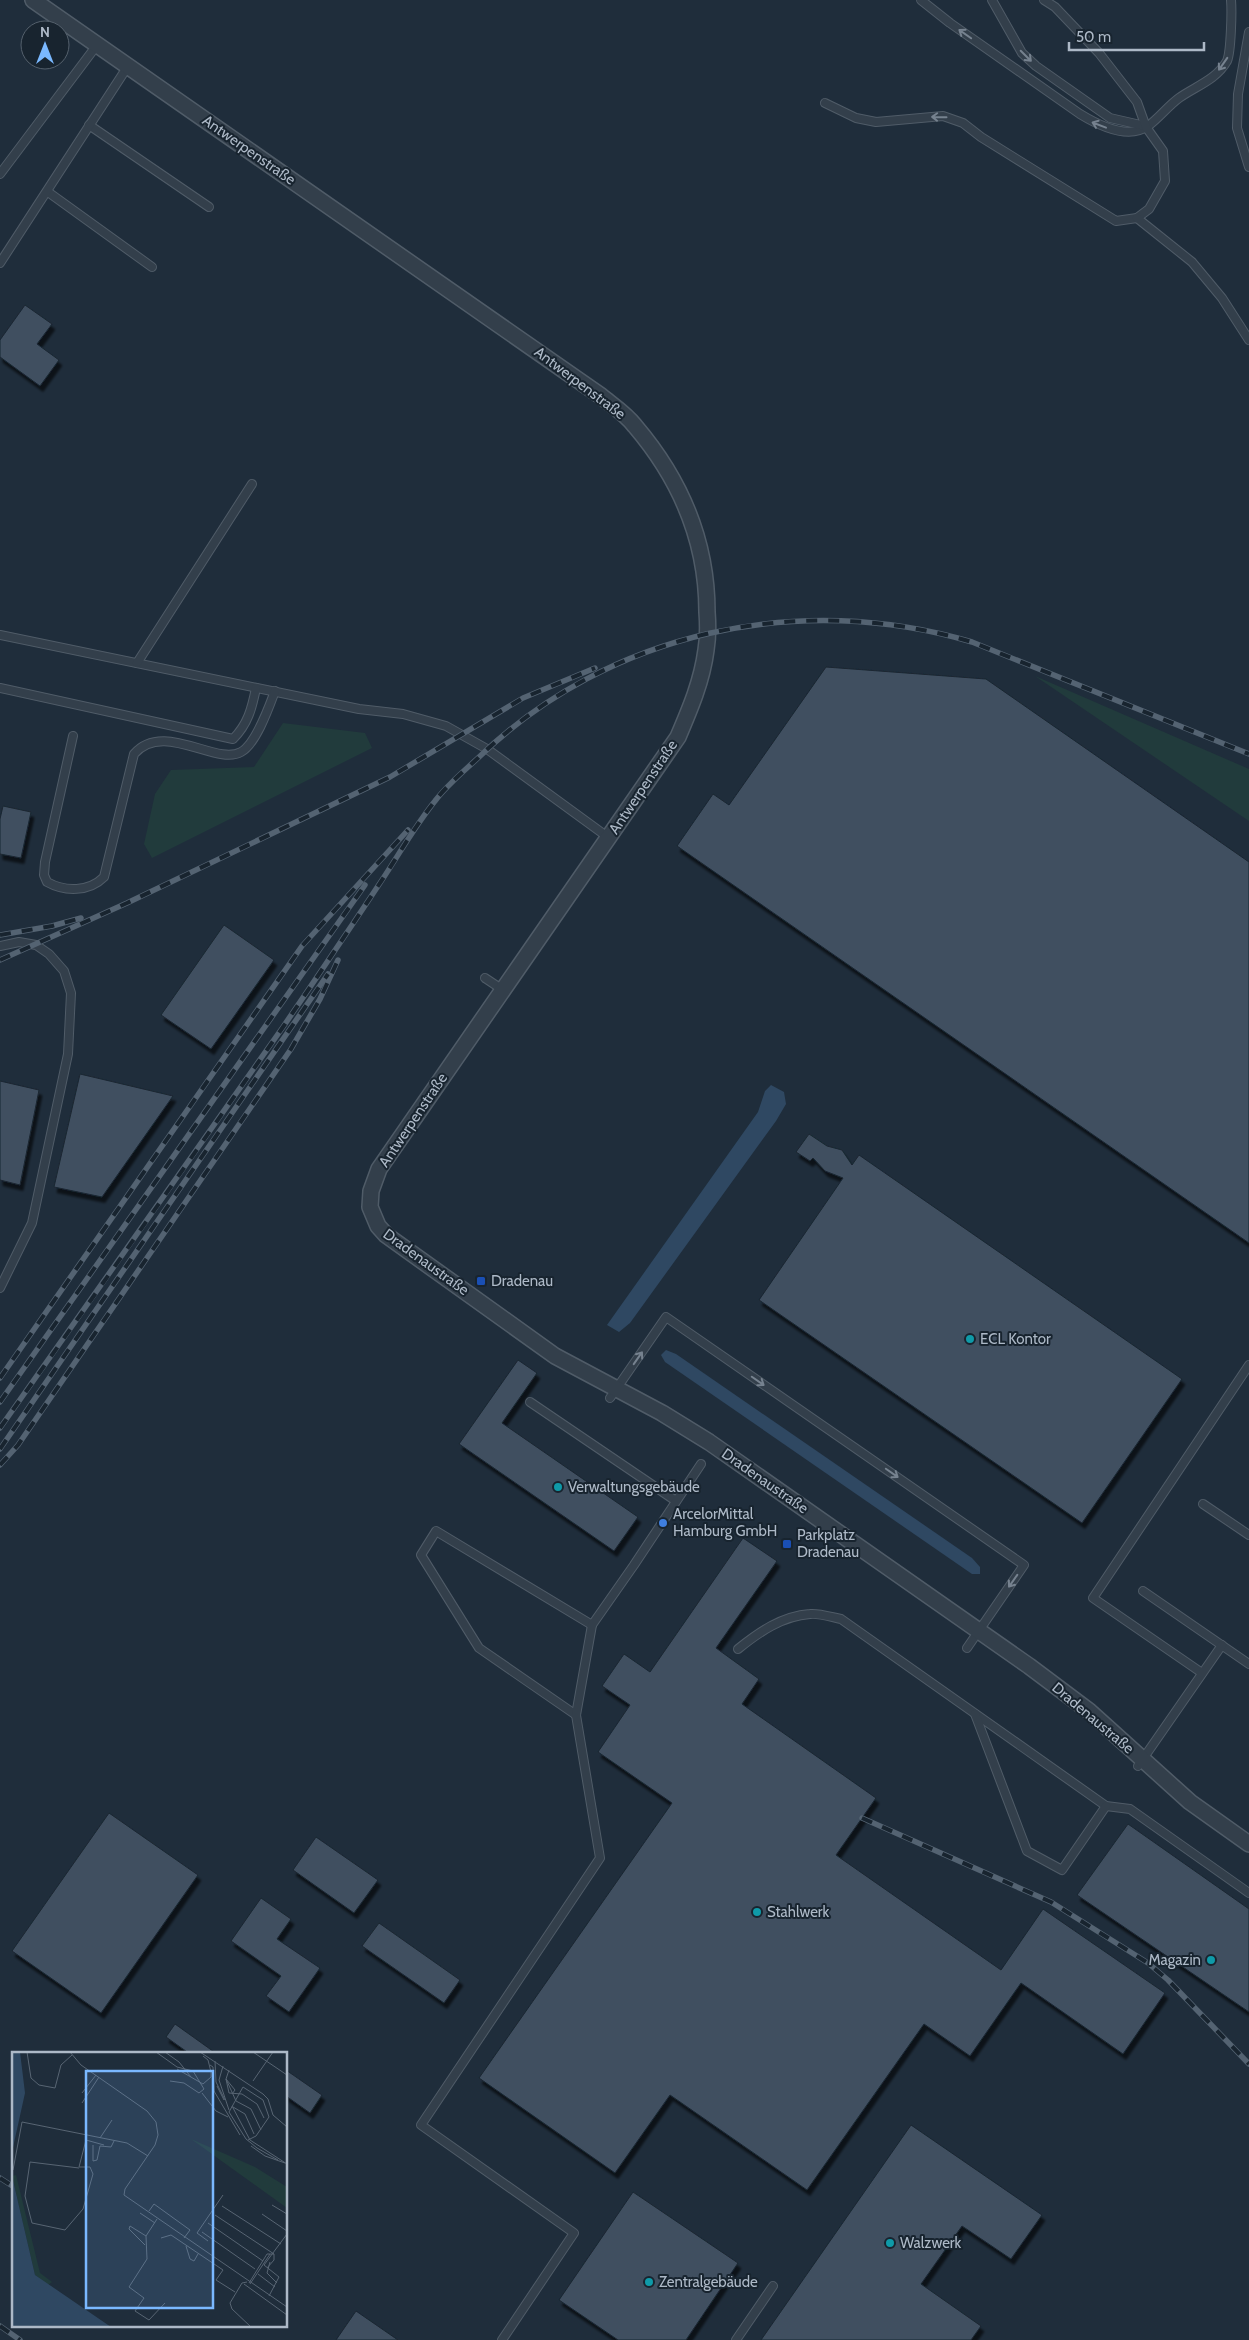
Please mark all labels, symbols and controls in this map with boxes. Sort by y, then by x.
north arrow [20,20,70,70]
scale bar [1069,20,1204,52]
text: N [40,23,50,41]
text: 50 m [1076,28,1111,46]
one-way arrow [958,29,972,39]
one-way arrow [1020,50,1032,62]
one-way arrow [1218,57,1228,71]
street label: Antwerpenstraße [199,111,299,189]
one-way arrow [931,112,948,122]
one-way arrow [1092,119,1107,129]
street label: Antwerpenstraße [531,343,629,423]
street label: Antwerpenstraße [605,736,681,837]
street label: Antwerpenstraße [375,1069,451,1170]
street label: Dradenaustraße [380,1225,473,1299]
place label: Dradenau [491,1272,553,1290]
marker: Dradenau [475,1275,487,1287]
place label: ECL Kontor [980,1330,1051,1348]
marker: ECL Kontor [964,1333,976,1345]
one-way arrow [633,1351,643,1365]
one-way arrow [751,1376,765,1386]
street label: Dradenaustraße [718,1445,812,1518]
one-way arrow [885,1468,899,1478]
place label: Verwaltungsgebäude [568,1478,700,1496]
marker: Verwaltungsgebäude [552,1481,564,1493]
place label: ArcelorMittal Hamburg GmbH [673,1505,777,1540]
marker: ArcelorMittal Hamburg GmbH [657,1517,669,1529]
place label: Parkplatz Dradenau [797,1526,859,1561]
marker: Parkplatz Dradenau [781,1538,793,1550]
one-way arrow [1008,1573,1018,1587]
street label: Dradenaustraße [1048,1678,1138,1758]
place label: Stahlwerk [767,1903,830,1921]
marker: Stahlwerk [751,1906,763,1918]
place label: Magazin [1148,1951,1201,1969]
marker: Magazin [1205,1954,1217,1966]
inset map [12,2052,288,2328]
place label: Walzwerk [900,2234,962,2252]
marker: Walzwerk [884,2237,896,2249]
place label: Zentralgebäude [659,2273,758,2291]
marker: Zentralgebäude [643,2276,655,2288]

